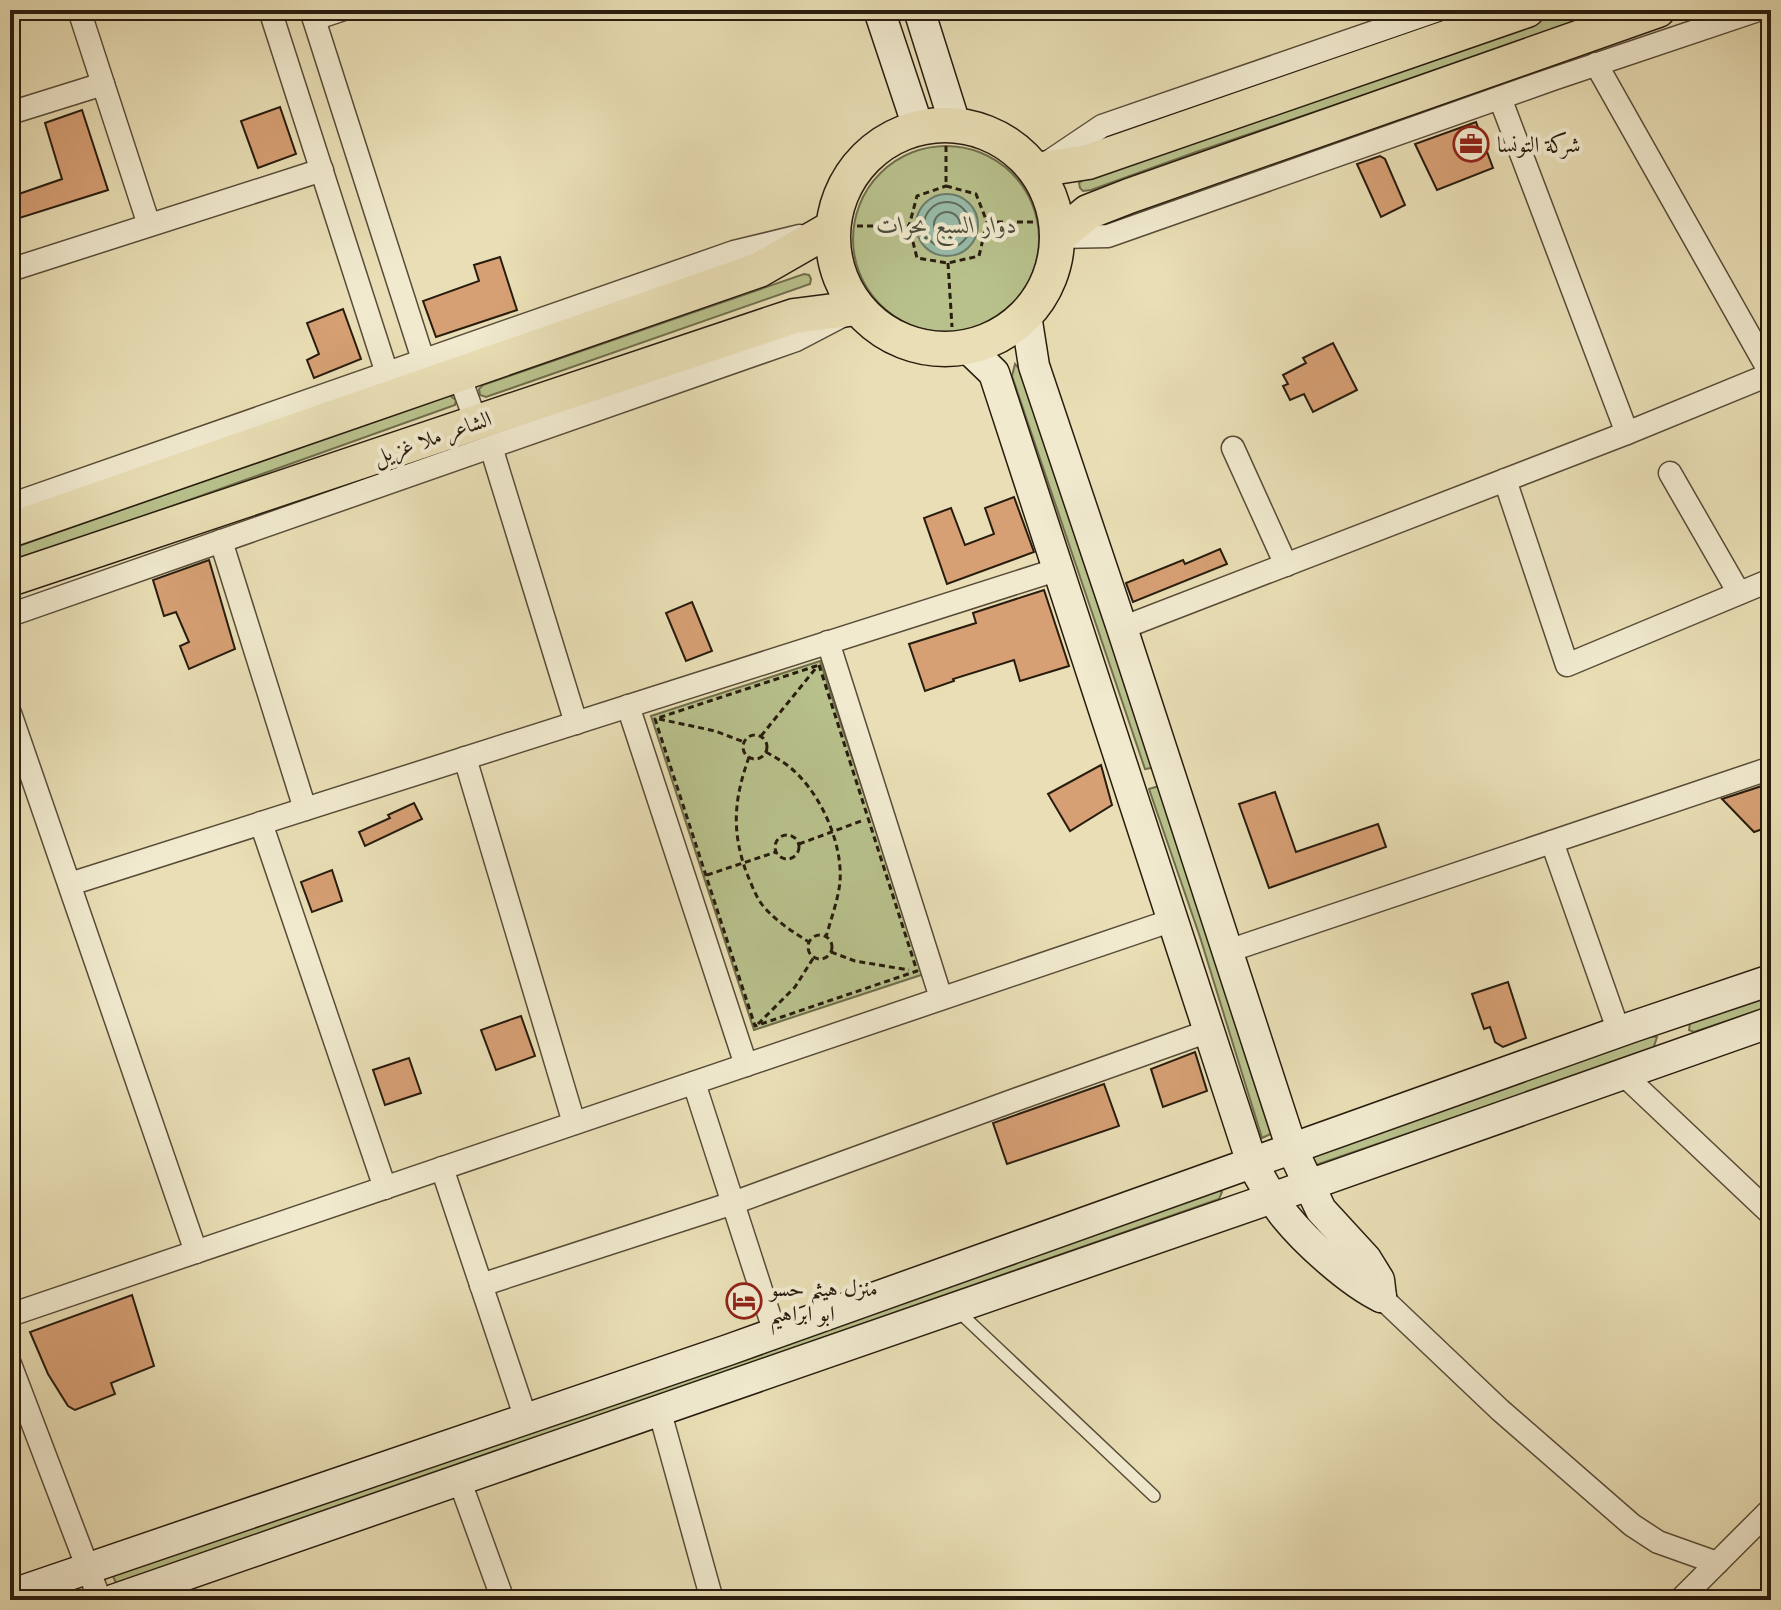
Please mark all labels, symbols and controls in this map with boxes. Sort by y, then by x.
office icon: شركة التونسا [1452,125,1490,163]
place label: شركة التونسا [1497,131,1581,159]
water label: دوار السبع بحرات [877,210,1017,247]
street label: الشاعر ملا غزيل [369,405,496,472]
place label: منزل هيثم حسو ابو ابراهيم [768,1275,878,1335]
hotel icon: منزل هيثم حسو ابو ابراهيم [725,1282,763,1320]

